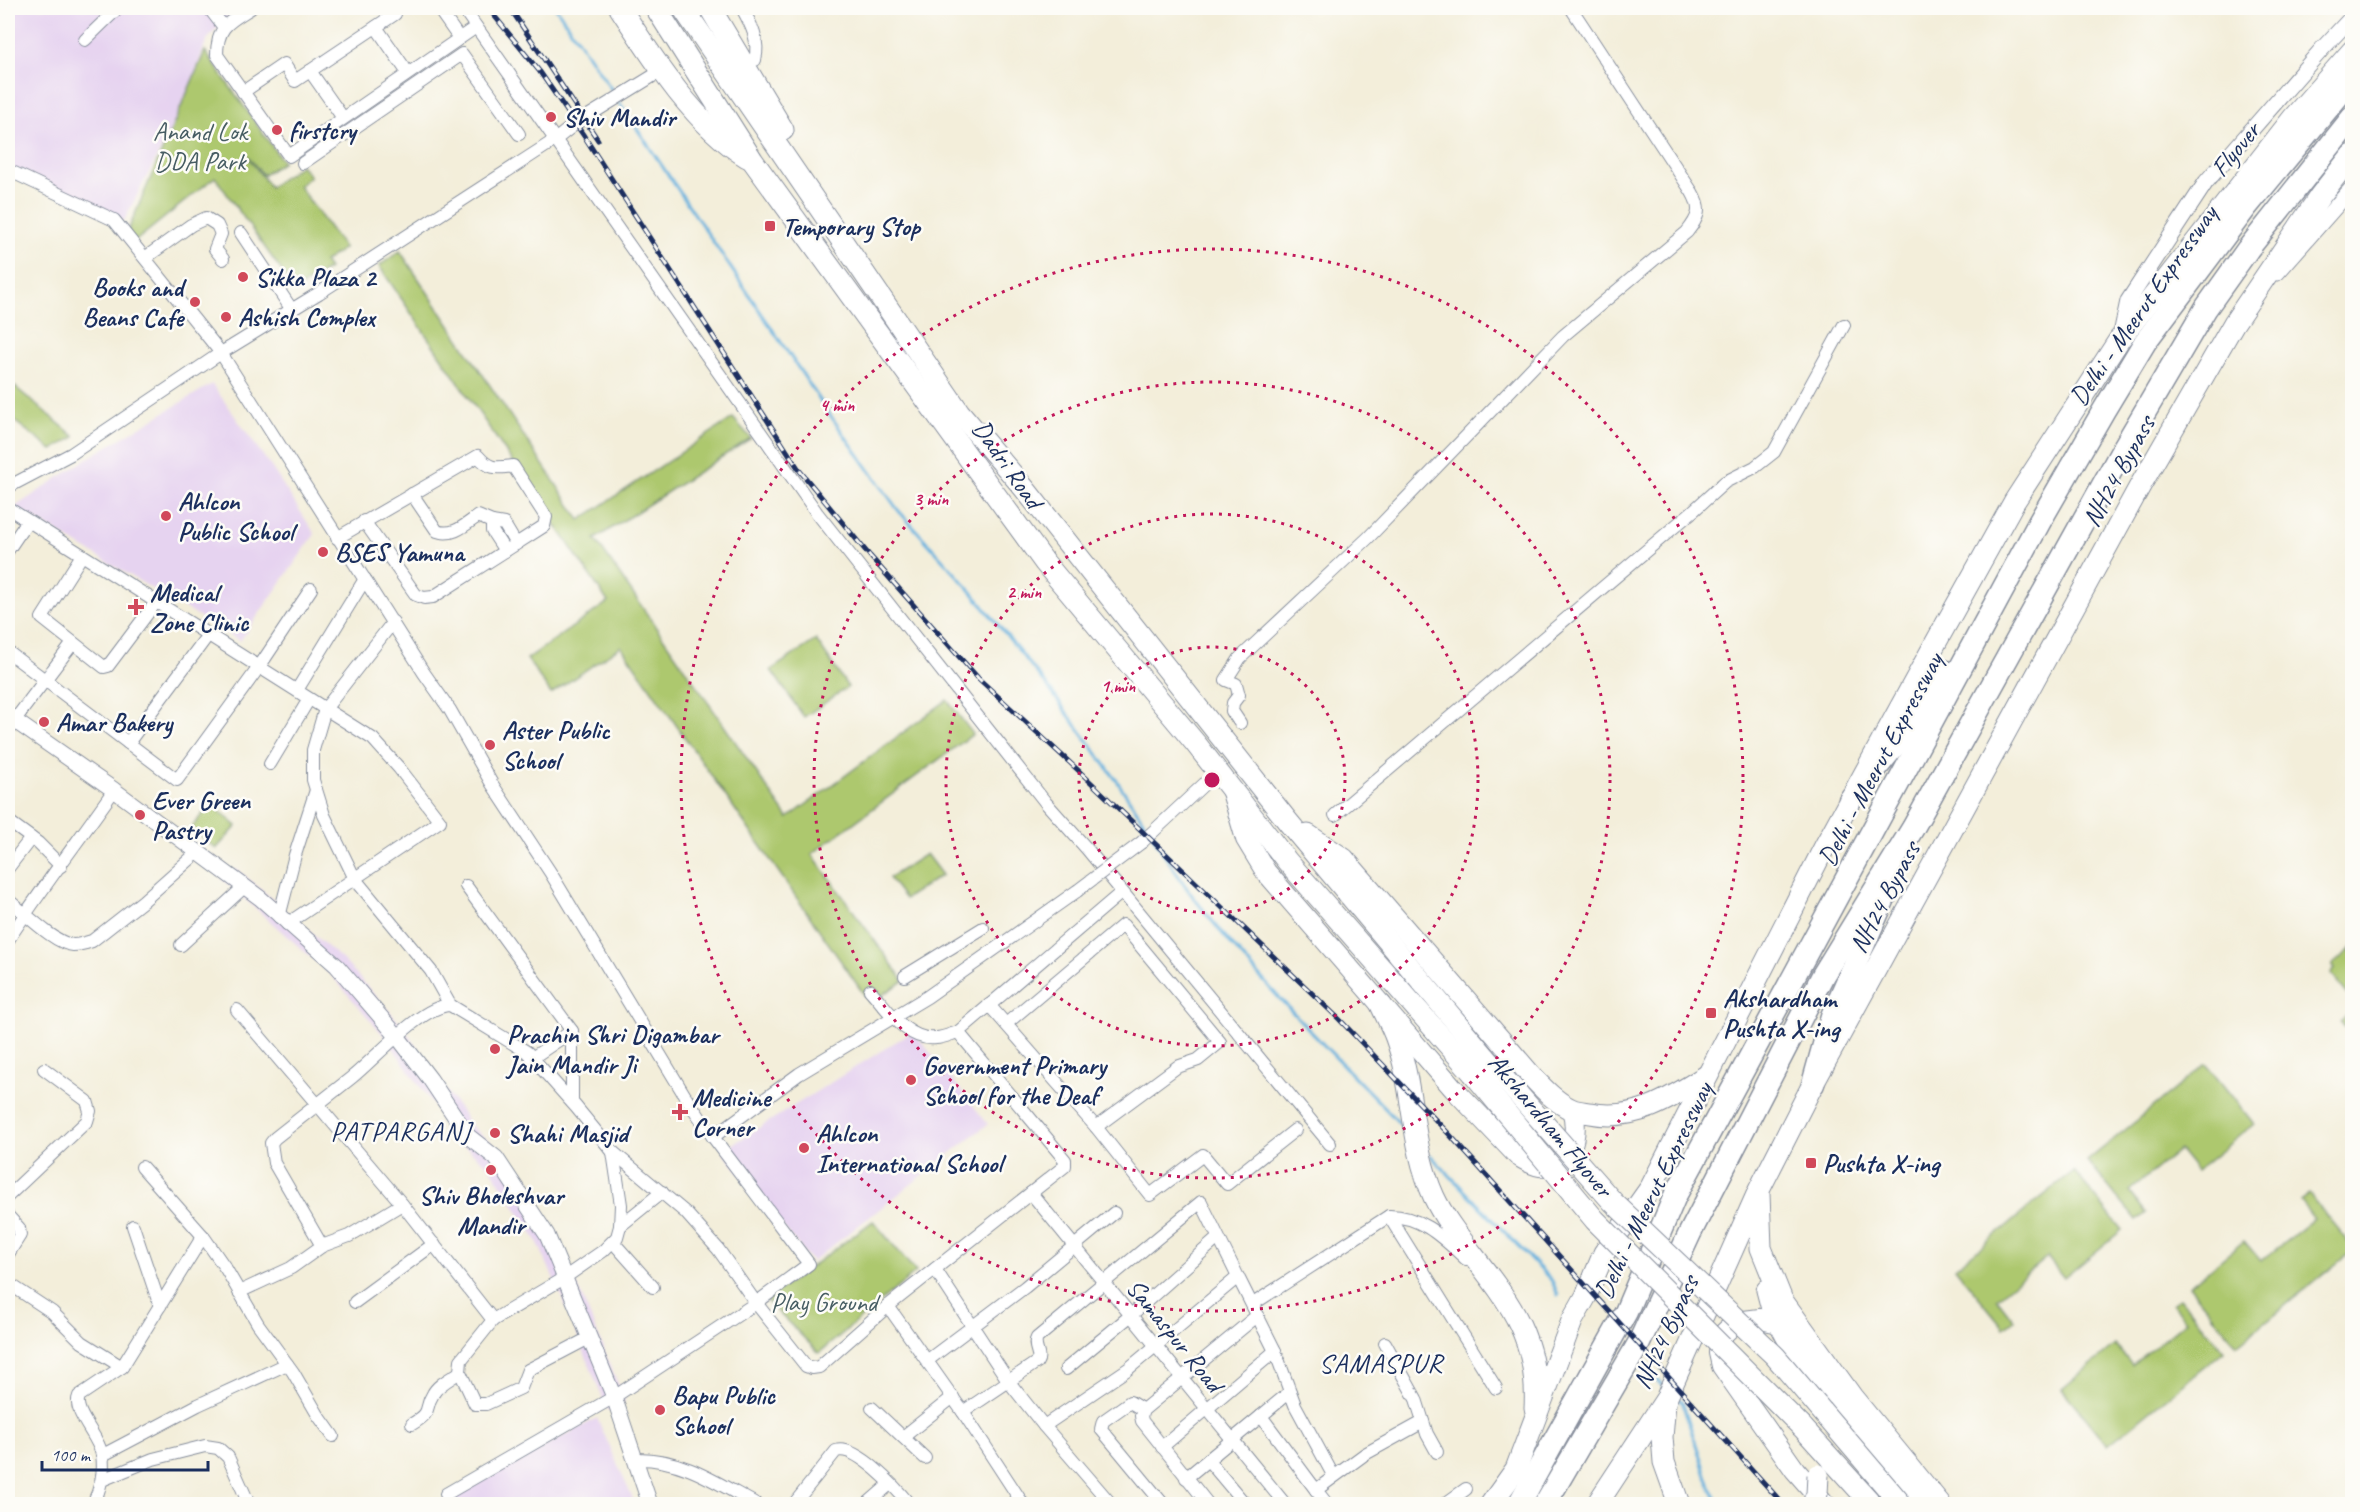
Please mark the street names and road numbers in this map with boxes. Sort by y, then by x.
street label: Flyover [2203,113,2269,183]
street label: Delhi - Meerut Expressway [2062,197,2226,412]
street label: NH24 Bypass [2075,408,2163,532]
street label: Dadri Road [965,414,1052,518]
street label: Delhi - Meerut Expressway [1810,645,1951,871]
street label: NH24 Bypass [1841,834,1928,959]
street label: Akshardham Flyover [1481,1047,1621,1205]
street label: Delhi - Meerut Expressway [1587,1075,1721,1304]
street label: NH24 Bypass [1625,1268,1707,1394]
street label: Samaspur Road [1119,1272,1233,1402]

